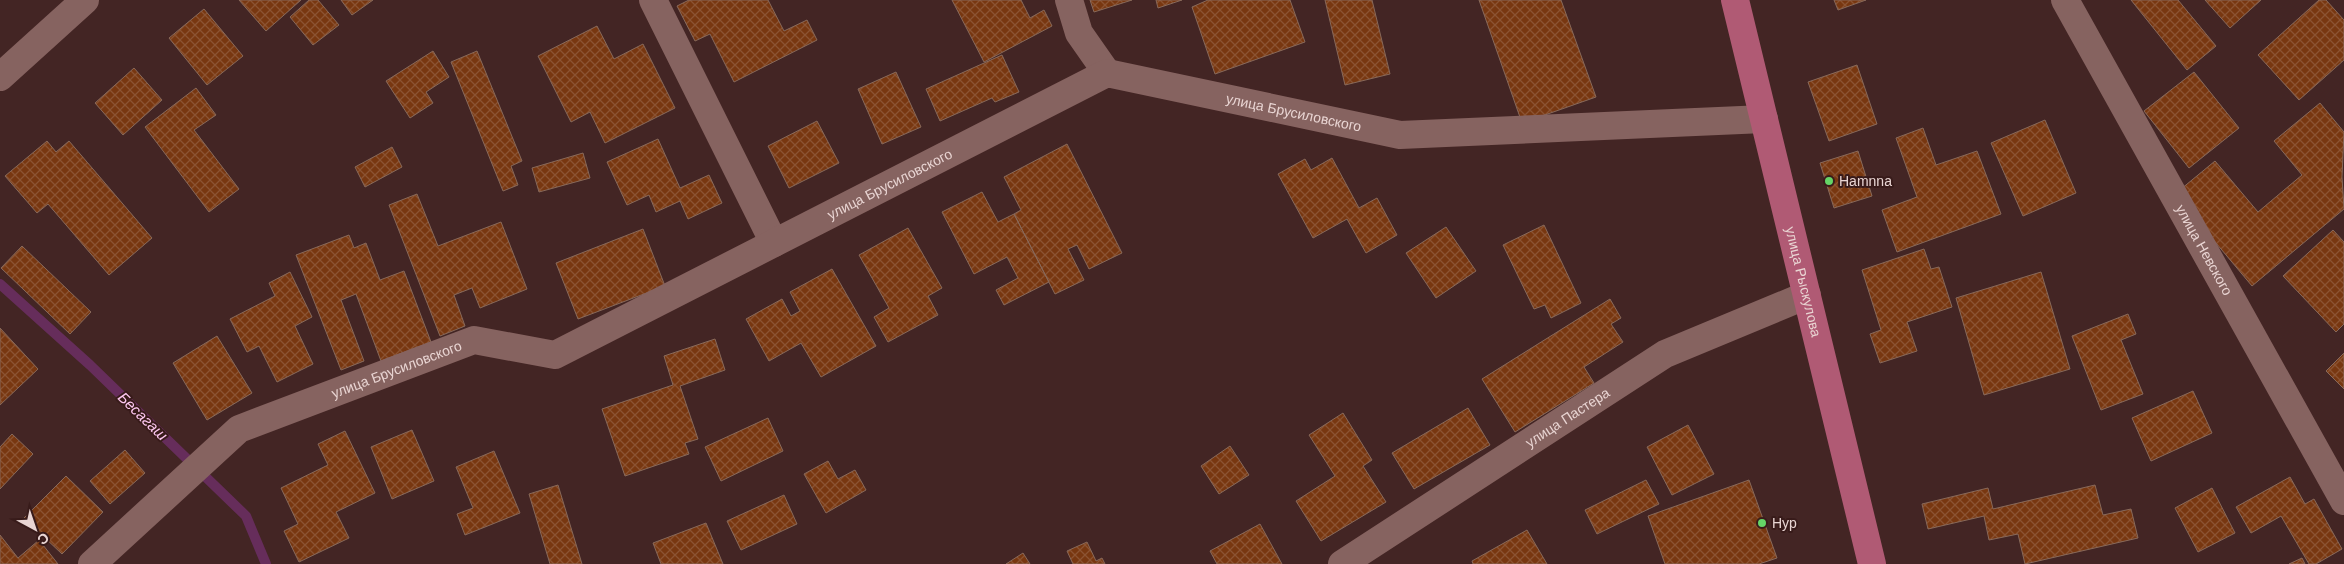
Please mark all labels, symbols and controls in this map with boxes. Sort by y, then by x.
street label: улица Брусиловского [1225,90,1363,135]
street label: улица Брусиловского [825,145,955,223]
place label: Hamnna [1839,173,1892,189]
marker: Hamnna [1823,175,1835,187]
street label: улица Невского [2173,202,2236,298]
street label: улица Рыскулова [1782,225,1825,339]
street label: улица Брусиловского [329,337,464,401]
street label: улица Пастера [1523,384,1613,451]
water label: Бесагаш [115,388,172,444]
north arrow [10,504,60,554]
place label: Hyp [1772,515,1797,531]
marker: Hyp [1756,517,1768,529]
text: С [34,530,52,548]

